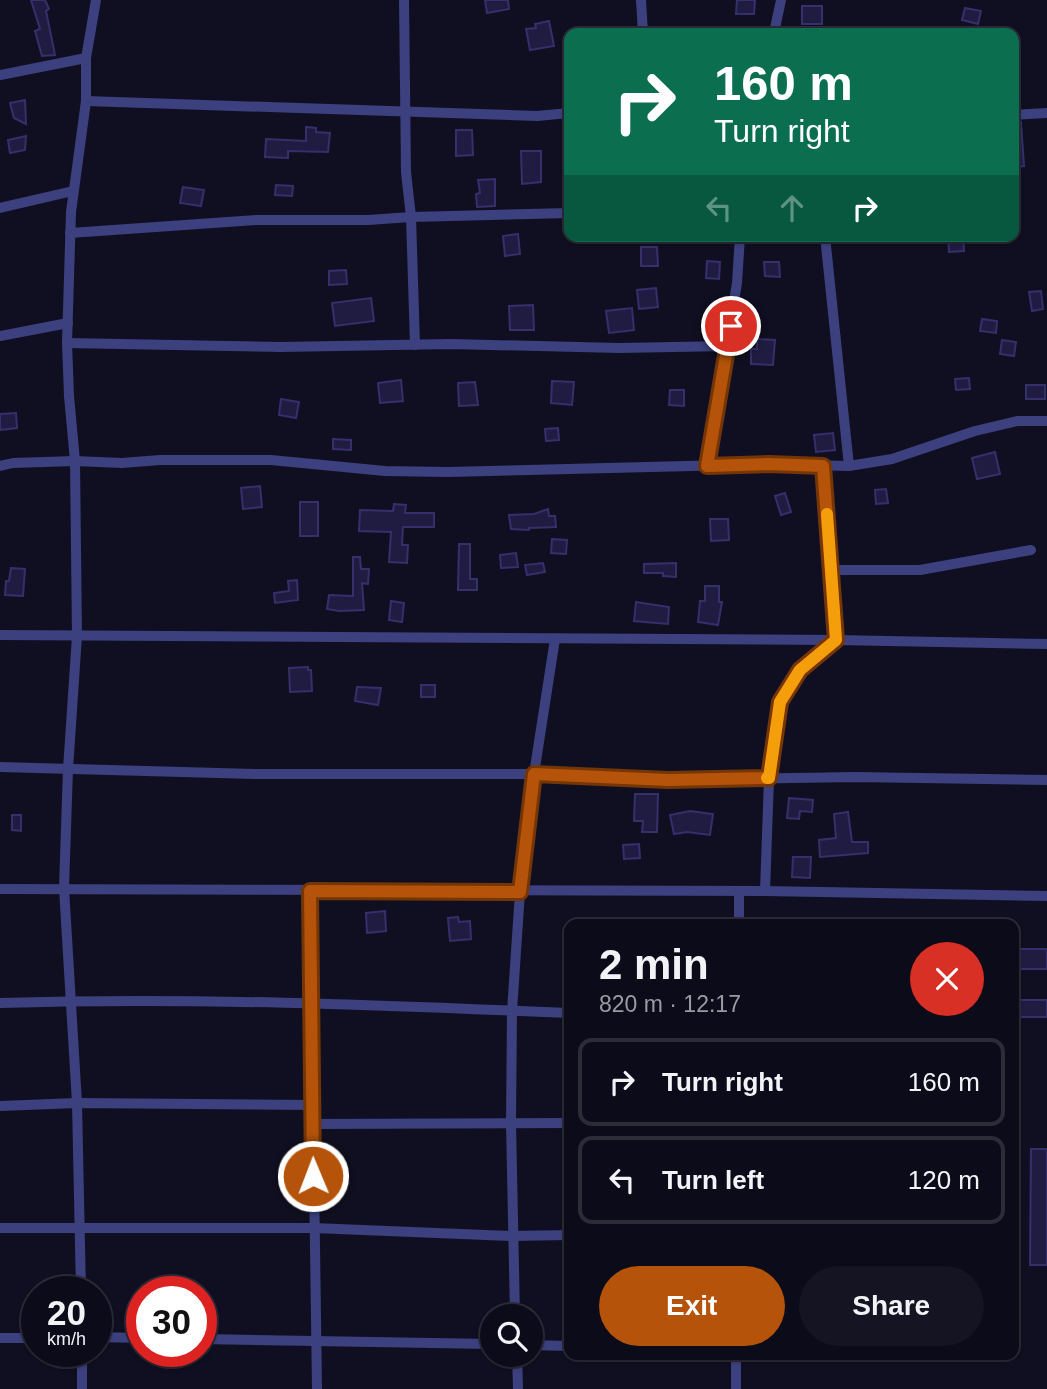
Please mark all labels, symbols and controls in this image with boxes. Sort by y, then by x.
icon: right [599,56,690,147]
text: 160 m [714,56,853,110]
text: Turn right [714,113,850,149]
icon: left [700,189,738,227]
icon: ahead [773,189,811,227]
icon: right [846,189,884,227]
pin [701,296,761,356]
icon: arrive [712,307,750,345]
text: 2 min [599,941,709,988]
button: close [910,942,984,1016]
text: 820 m · 12:17 [599,991,741,1017]
icon: right [603,1063,641,1101]
text: Turn right [662,1067,783,1097]
text: 160 m [908,1067,980,1097]
position arrow [276,1139,350,1213]
icon: left [603,1161,641,1199]
text: Turn left [662,1165,764,1195]
text: 120 m [908,1165,980,1195]
button: Exit [599,1266,785,1346]
button: Share [799,1266,984,1346]
speed limit sign: 30 [126,1276,217,1367]
text: 20 [47,1293,86,1332]
map controls [480,1304,543,1367]
button: search [480,1304,543,1367]
text: km/h [47,1329,86,1349]

